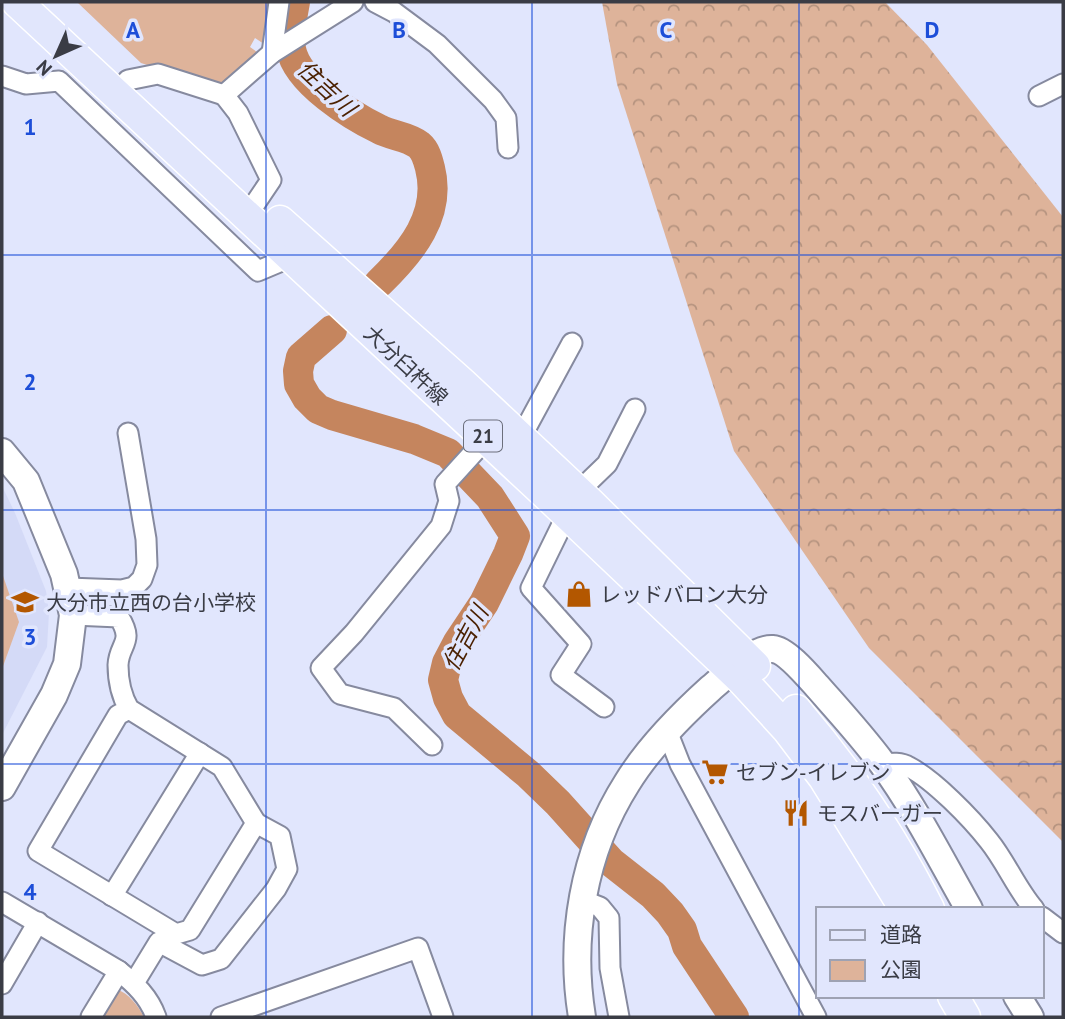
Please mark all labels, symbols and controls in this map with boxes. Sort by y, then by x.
text: A [126,15,140,44]
text: B [392,15,406,44]
text: C [660,15,673,44]
text: D [925,15,939,44]
north arrow [21,21,91,91]
water label: 住吉川 [292,54,364,124]
text: N [31,55,57,81]
text: 1 [23,112,37,141]
street label: 大分臼杵線 [358,319,454,411]
text: 2 [23,367,37,396]
road number: 21 [464,420,502,452]
shop icon: レッドバロン大分 [564,579,594,609]
place label: レッドバロン大分 [600,581,768,608]
school or university icon: 大分市立西の台小学校 [10,587,40,617]
place label: 大分市立西の台小学校 [46,589,256,616]
water label: 住吉川 [436,598,495,675]
text: 3 [23,622,37,651]
supermarket icon: セブン-イレブン [700,757,730,787]
place label: セブン-イレブン [736,759,891,786]
restaurant icon: モスバーガー [781,798,811,828]
place label: モスバーガー [817,800,943,827]
text: 4 [23,877,37,906]
legend [816,907,1044,998]
text: 道路 [880,921,922,948]
text: 公園 [880,956,922,983]

